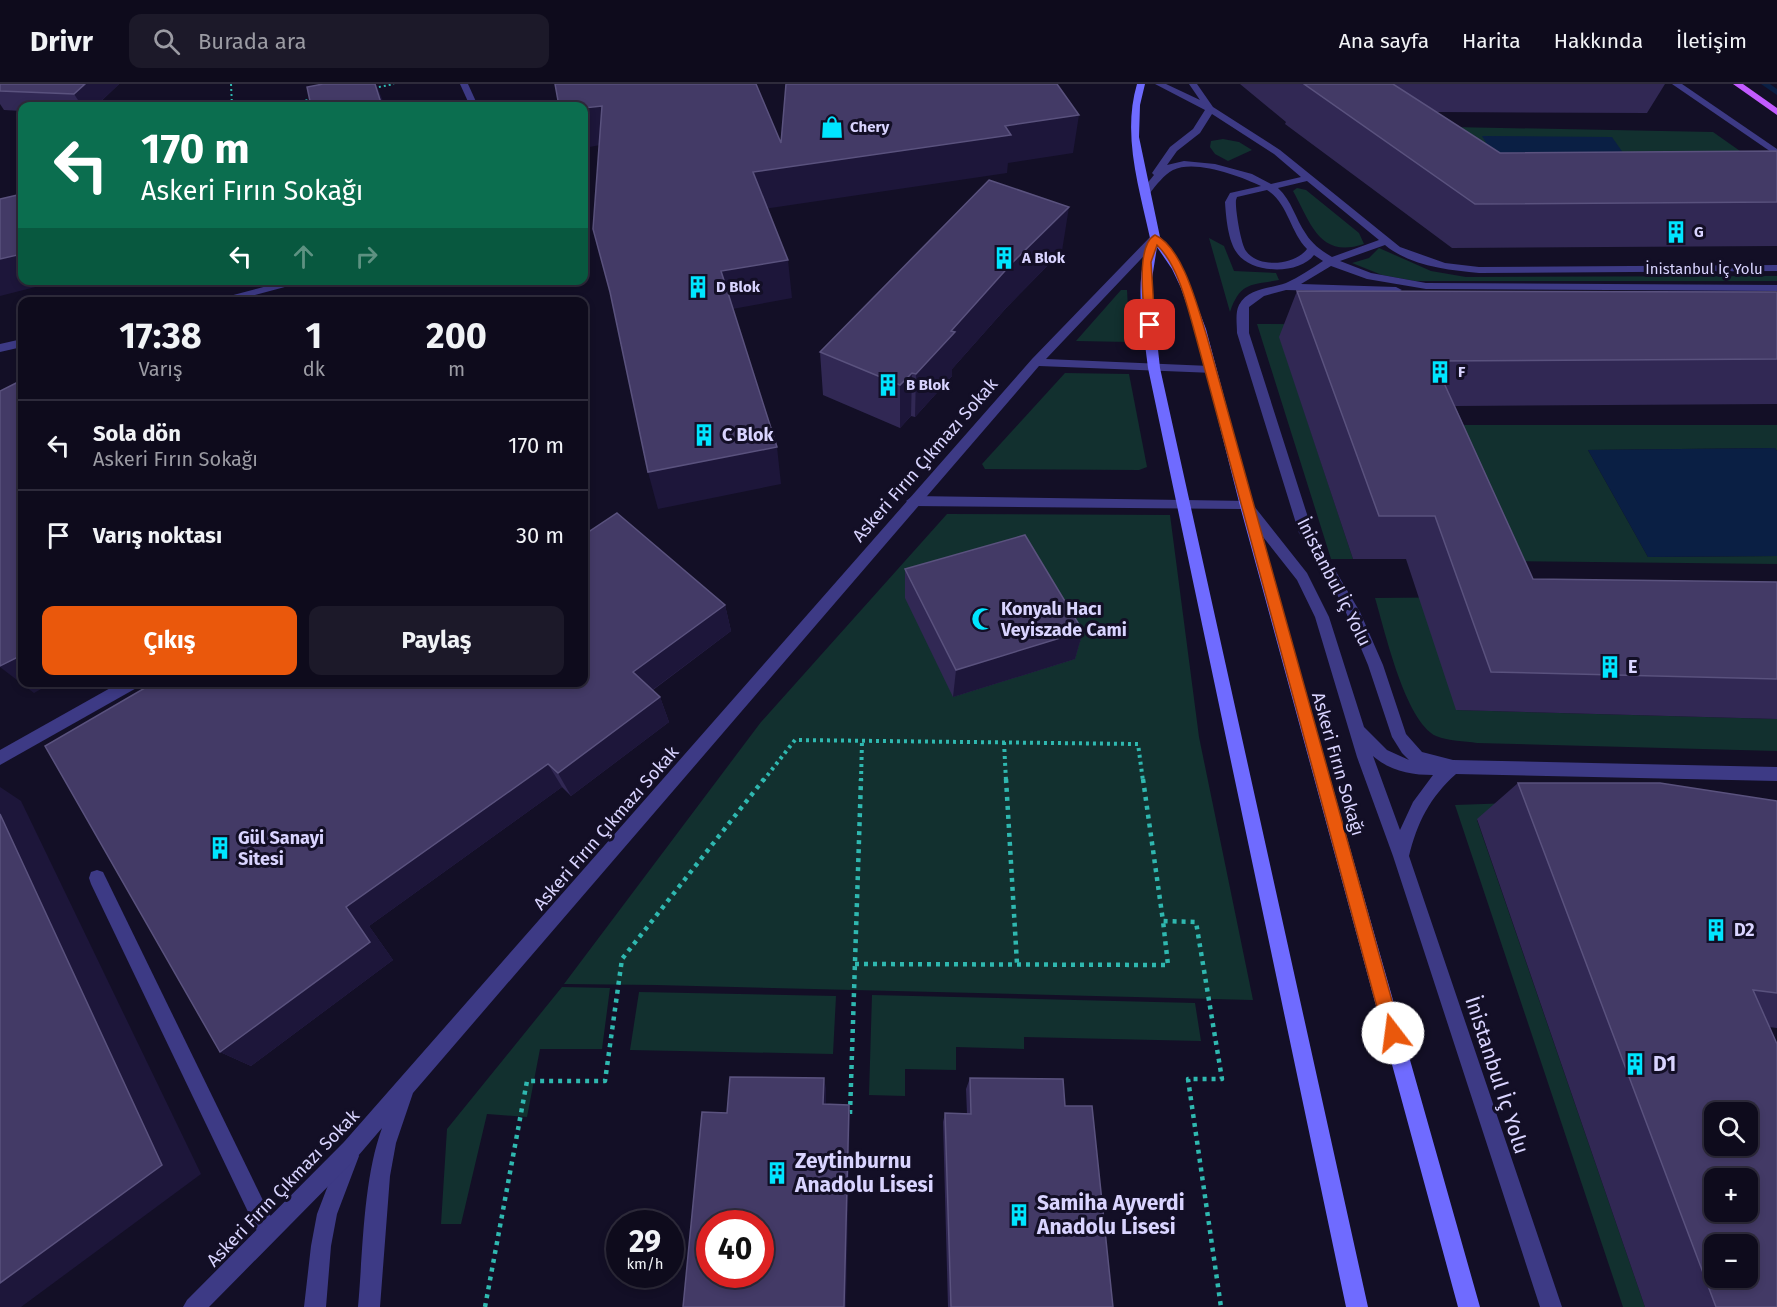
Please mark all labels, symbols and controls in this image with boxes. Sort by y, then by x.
search box [129,14,549,68]
text: Drivr [30,25,93,58]
icon: search [150,25,183,58]
text: Burada ara [198,28,306,55]
text: Ana sayfa [1339,28,1429,54]
text: Harita [1462,28,1521,54]
text: Hakkında [1554,28,1643,54]
text: İletişim [1676,28,1747,54]
shop icon: Chery [819,114,845,140]
place label: Chery [850,118,889,136]
text: 170 m [141,124,250,174]
icon: left [42,126,120,204]
text: Askeri Fırın Sokağı [141,175,363,207]
building icon: G [1663,219,1689,245]
place label: G [1694,223,1704,241]
icon: left [224,240,257,273]
icon: ahead [287,240,320,273]
icon: right [350,240,383,273]
building icon: A Blok [991,245,1017,271]
place label: A Blok [1021,249,1066,267]
street label: İnistanbul İç Yolu [1645,260,1763,278]
building icon: D Blok [685,274,711,300]
place label: D Blok [716,278,761,296]
pin [1124,299,1175,350]
icon: arrive [1133,308,1166,341]
text: 17:38 [119,314,202,358]
text: 1 [305,314,322,358]
text: 200 [426,314,487,358]
text: Varış [138,357,182,381]
text: dk [303,357,325,381]
text: m [448,357,465,381]
building icon: F [1427,359,1453,385]
place label: F [1458,363,1466,381]
building icon: B Blok [875,372,901,398]
street label: Askeri Fırın Çıkmazı Sokak [848,373,1003,547]
place label: B Blok [906,376,950,394]
text: Sola dön [93,420,181,447]
building icon: C Blok [691,422,717,448]
place label: C Blok [722,424,774,446]
icon: left [42,429,75,462]
text: 170 m [508,432,564,459]
text: Askeri Fırın Sokağı [93,447,258,471]
street label: İnistanbul İç Yolu [1292,514,1376,650]
icon: arrive [42,519,75,552]
text: Varış noktası [93,522,222,549]
text: 30 m [516,522,564,549]
place label: Konyalı Hacı Veyiszade Cami [1000,598,1127,641]
button: Çıkış [42,606,297,675]
button: Paylaş [309,606,564,675]
mosque icon: Konyalı Hacı Veyiszade Cami [970,606,996,632]
building icon: E [1597,654,1623,680]
place label: E [1628,656,1637,678]
street label: Askeri Fırın Sokağı [1307,690,1369,838]
street label: Askeri Fırın Çıkmazı Sokak [529,741,684,915]
place label: Gül Sanayi Sitesi [238,827,324,870]
building icon: Gül Sanayi Sitesi [207,835,233,861]
building icon: D2 [1703,917,1729,943]
place label: D2 [1734,919,1755,941]
street label: İnistanbul İç Yolu [1459,993,1535,1157]
position arrow [1361,1001,1425,1065]
building icon: D1 [1622,1051,1648,1077]
place label: D1 [1653,1051,1676,1077]
map controls [1704,1102,1758,1288]
button: search [1704,1102,1758,1156]
street label: Askeri Fırın Çıkmazı Sokak [202,1104,365,1271]
place label: Zeytinburnu Anadolu Lisesi [794,1148,934,1198]
building icon: Zeytinburnu Anadolu Lisesi [764,1160,790,1186]
button: + [1704,1168,1758,1222]
place label: Samiha Ayverdi Anadolu Lisesi [1036,1190,1185,1240]
building icon: Samiha Ayverdi Anadolu Lisesi [1006,1202,1032,1228]
speed limit sign: 40 [696,1210,774,1288]
text: 29 [629,1224,661,1260]
button: − [1704,1234,1758,1288]
text: km/h [626,1255,664,1273]

